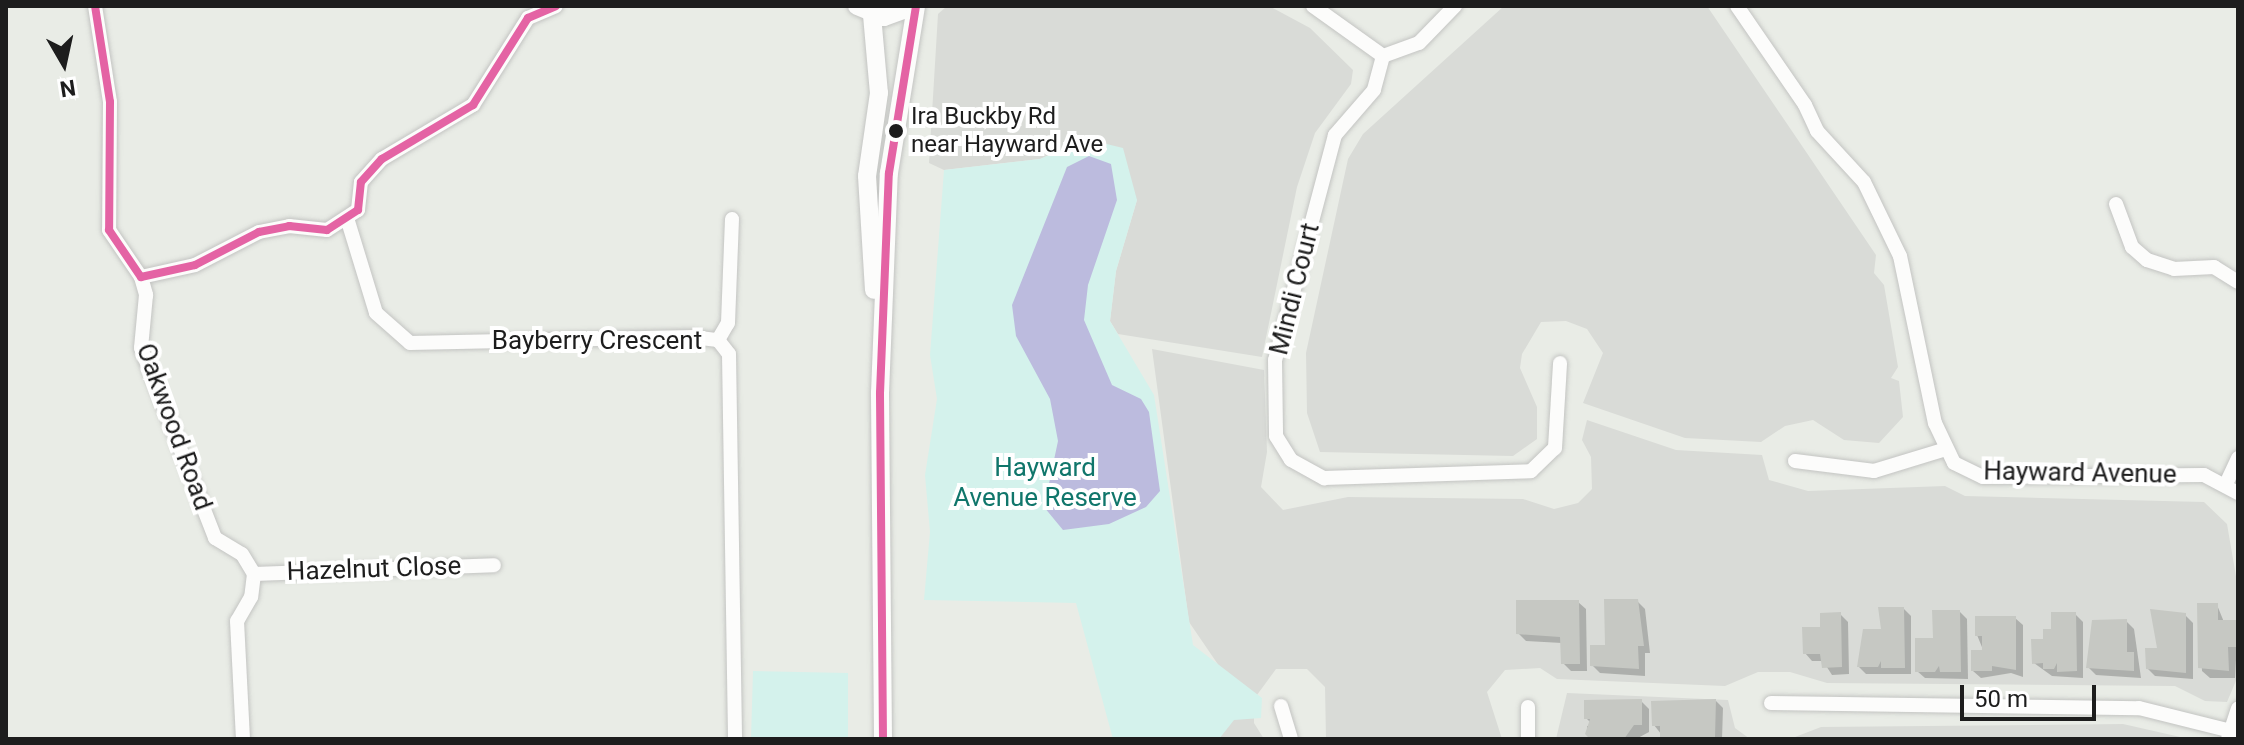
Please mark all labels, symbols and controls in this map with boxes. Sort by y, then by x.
north arrow [24,24,104,104]
text: N [58,75,77,102]
place label: Ira Buckby Rd near Hayward Ave [911,103,1103,159]
marker: Ira Buckby Rd near Hayward Ave [888,123,904,139]
street label: Mindi Court [1264,220,1326,358]
street label: Bayberry Crescent [492,325,702,357]
street label: Oakwood Road [129,339,219,515]
park label: Hayward Avenue Reserve [953,452,1137,514]
street label: Hayward Avenue [1983,456,2177,490]
street label: Hazelnut Close [286,550,462,588]
scale bar [1964,669,2100,719]
text: 50 m [1974,685,2028,713]

